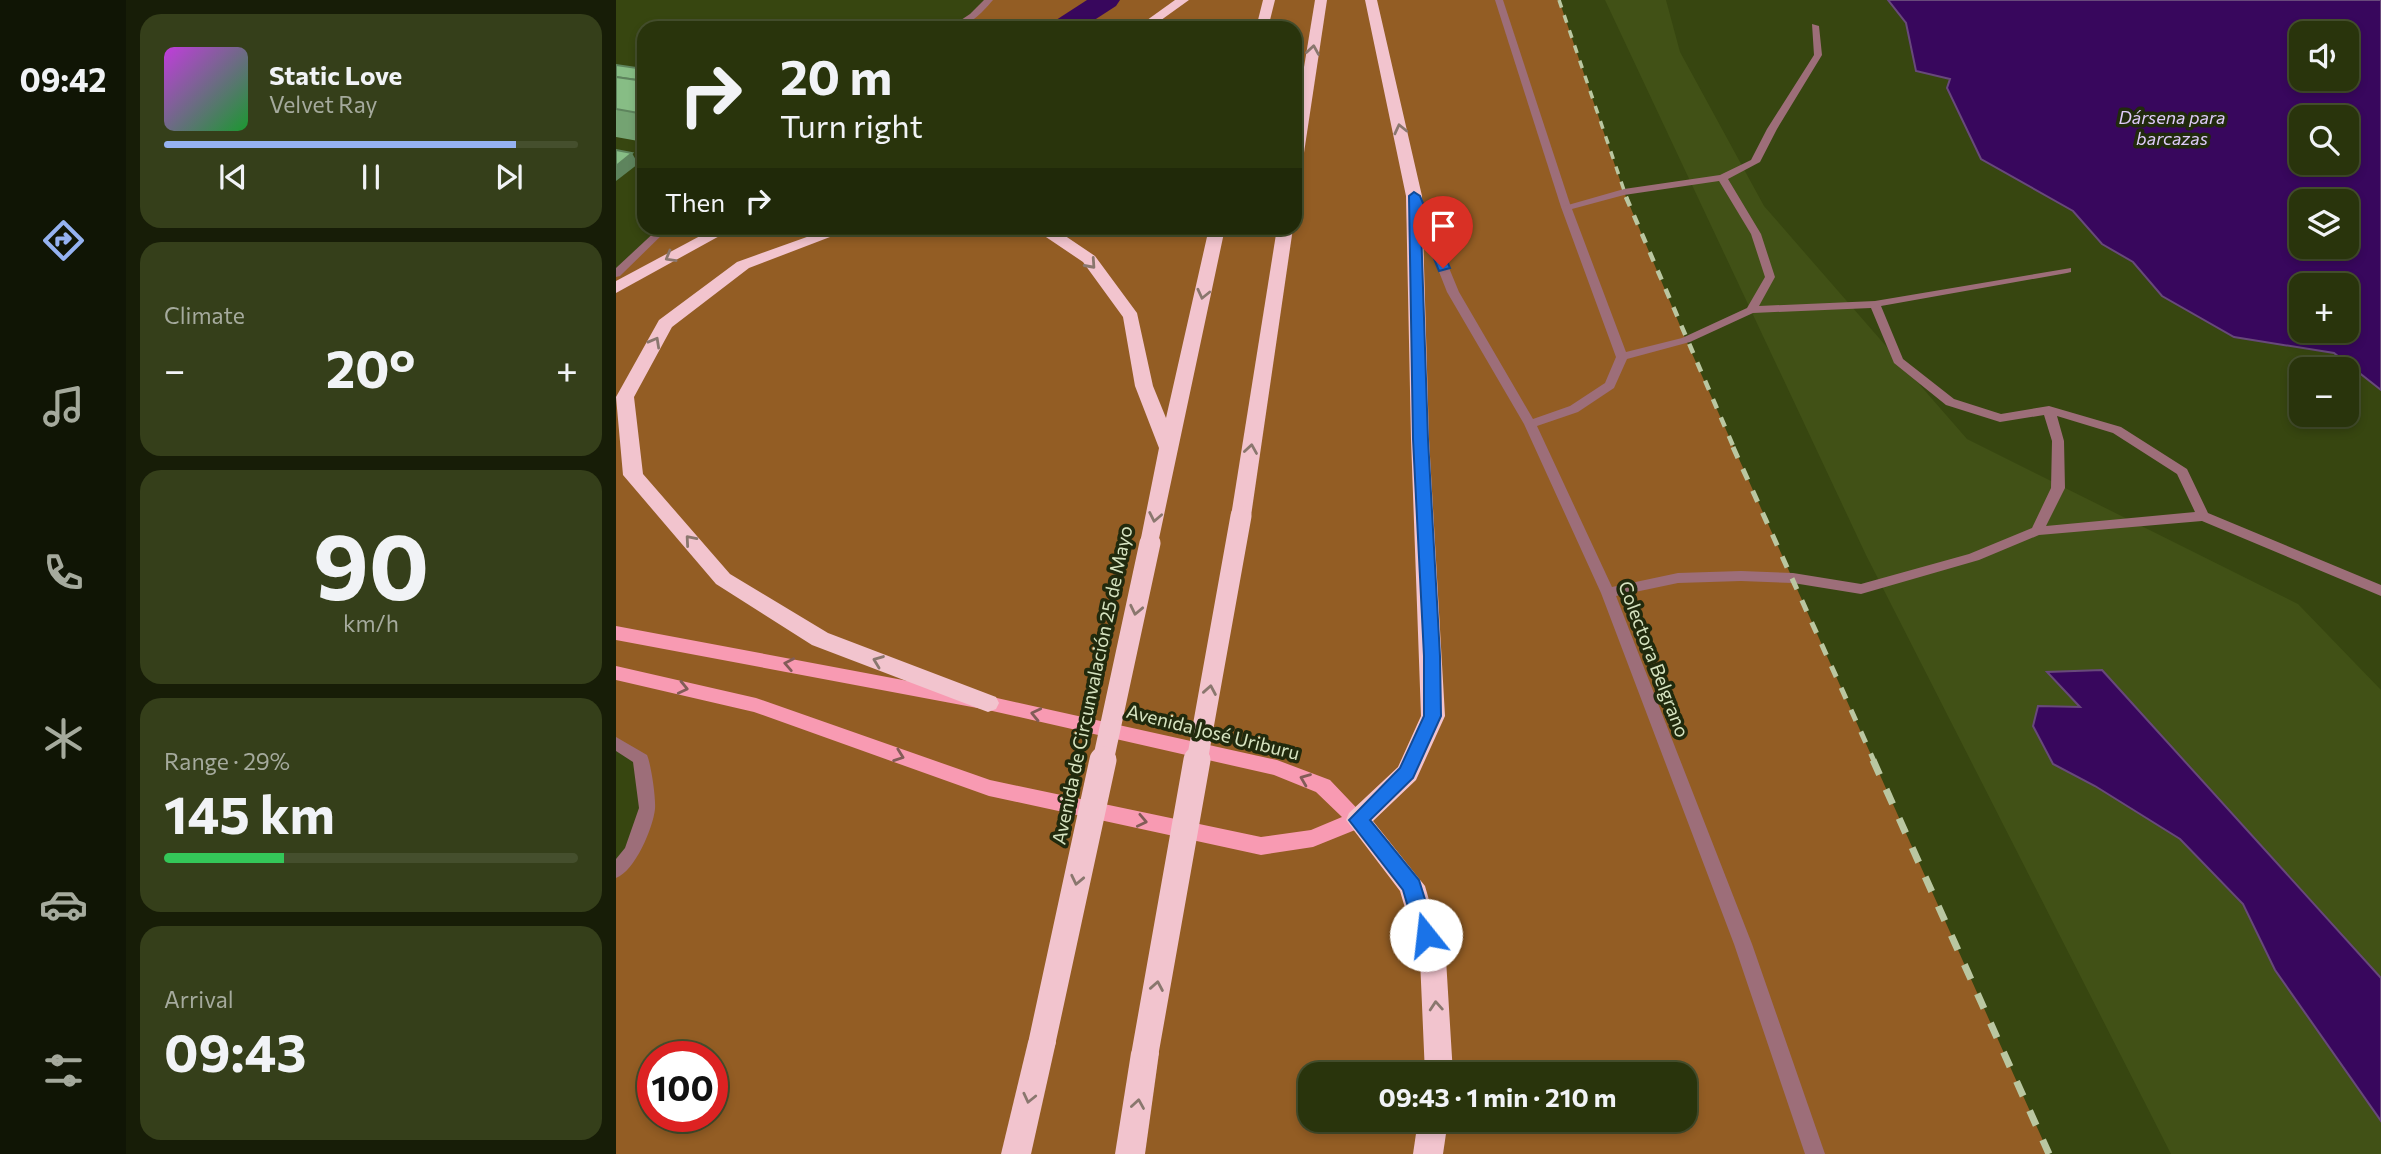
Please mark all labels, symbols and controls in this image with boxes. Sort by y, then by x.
map controls [2289,21,2359,427]
button: sound [2289,21,2359,91]
one-way arrow [1305,44,1320,56]
text: 20 m [780,45,892,105]
icon: right [665,49,756,140]
text: 09:42 [19,59,107,99]
text: Static Love [269,59,402,90]
text: Velvet Ray [269,90,377,118]
text: Turn right [780,105,923,145]
button: search [2289,105,2359,175]
water label: Dársena para barcazas [2119,106,2225,149]
one-way arrow [1393,123,1408,135]
icon: previous [214,158,252,196]
icon: pause [352,158,390,196]
icon: next [490,158,528,196]
icon: right [739,182,777,220]
text: Then [665,186,725,217]
button: layers [2289,189,2359,259]
pin [1413,196,1473,268]
icon: arrive [1424,207,1462,245]
icon: directions [39,216,88,265]
one-way arrow [665,249,678,262]
one-way arrow [1083,256,1095,269]
button: + [2289,273,2359,343]
one-way arrow [1196,288,1211,300]
text: Climate [164,301,245,329]
text: 20° [326,335,416,399]
one-way arrow [647,337,660,349]
text: − [164,345,186,392]
text: + [556,345,578,392]
button: − [2289,357,2359,427]
icon: music [39,382,88,431]
one-way arrow [1243,443,1258,455]
text: 90 [313,507,429,619]
one-way arrow [1148,511,1163,522]
street label: Avenida de Circunvalación 25 de Mayo [1046,523,1137,846]
one-way arrow [685,535,698,548]
icon: phone [39,548,88,597]
street label: Colectora Belgrano [1614,577,1695,740]
one-way arrow [1129,604,1144,616]
text: km/h [343,609,399,637]
one-way arrow [873,656,885,670]
one-way arrow [783,658,795,673]
one-way arrow [677,680,689,695]
one-way arrow [1202,684,1217,696]
street label: Avenida José Uriburu [1124,699,1302,764]
one-way arrow [1030,708,1042,722]
icon: climate [39,714,88,763]
text: Range · 29% [164,747,290,775]
one-way arrow [893,748,905,762]
one-way arrow [1299,773,1311,787]
text: 145 km [164,781,335,845]
one-way arrow [1136,812,1148,827]
one-way arrow [1071,874,1086,886]
icon: car [39,880,88,929]
position arrow [1389,898,1463,972]
one-way arrow [1149,980,1164,992]
text: Arrival [164,985,234,1013]
one-way arrow [1429,1001,1444,1012]
text: 09:43 [164,1019,307,1083]
speed limit sign: 100 [637,1041,728,1132]
icon: filters [39,1046,88,1095]
text: 09:43 · 1 min · 210 m [1378,1081,1617,1112]
one-way arrow [1023,1092,1038,1104]
one-way arrow [1130,1098,1145,1110]

